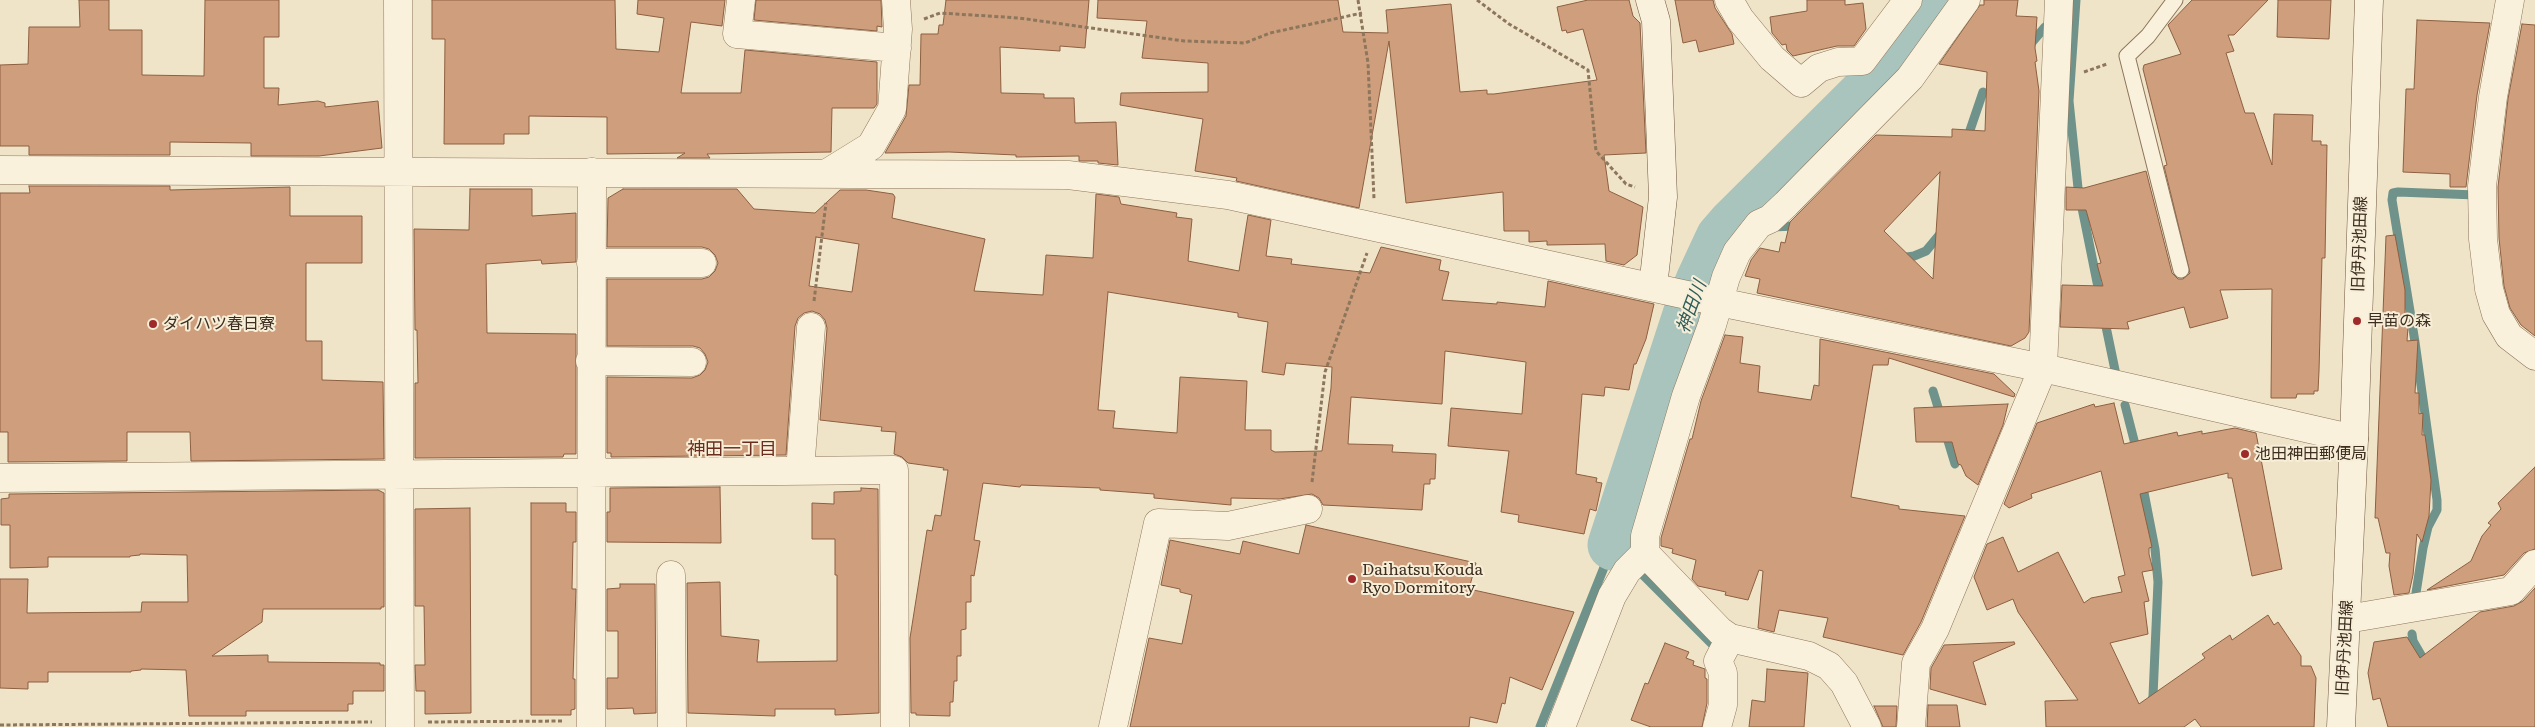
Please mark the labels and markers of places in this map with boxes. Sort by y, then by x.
place label: 早苗の森 [2367,311,2431,331]
place label: ダイハツ春日寮 [163,314,275,334]
marker: 早苗の森 [2351,315,2363,327]
marker: ダイハツ春日寮 [147,318,159,330]
place label: 池田神田郵便局 [2255,444,2367,464]
marker: 池田神田郵便局 [2239,448,2251,460]
place label: Daihatsu Kouda Ryo Dormitory [1362,560,1483,598]
marker: Daihatsu Kouda Ryo Dormitory [1346,573,1358,585]

